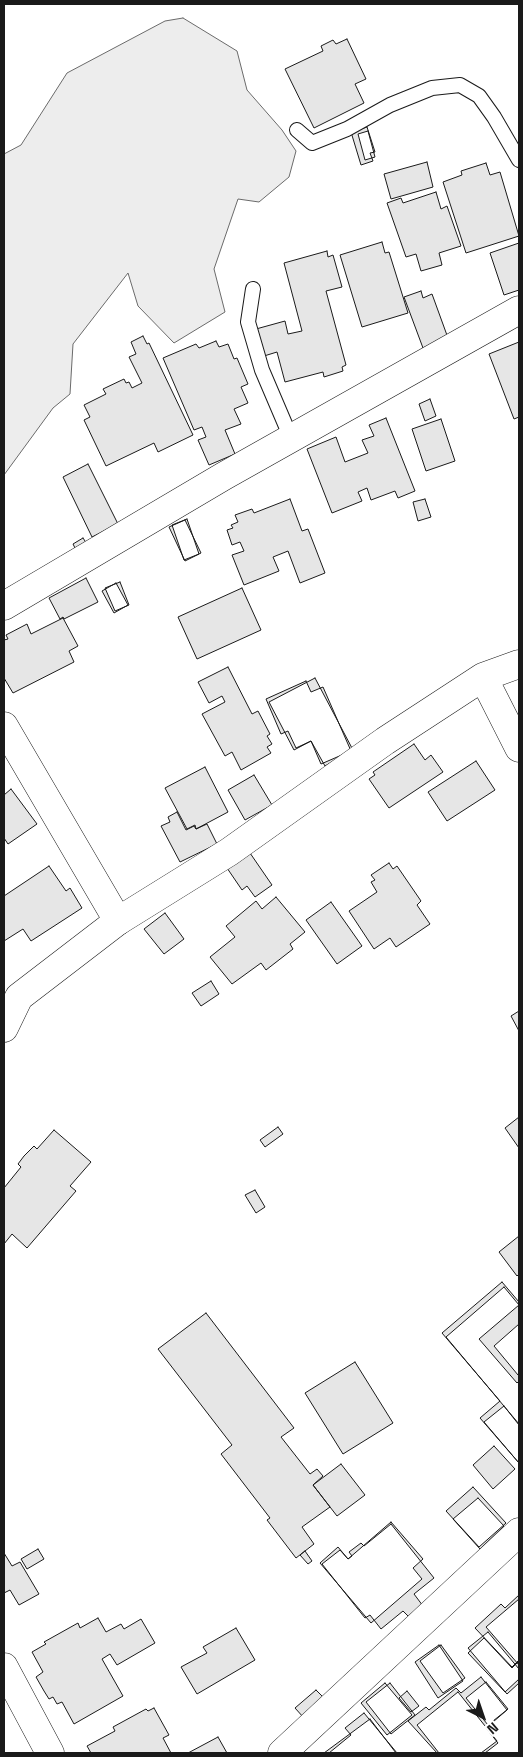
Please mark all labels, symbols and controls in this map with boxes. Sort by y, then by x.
north arrow [458,1692,508,1742]
text: N [483,1718,502,1738]

